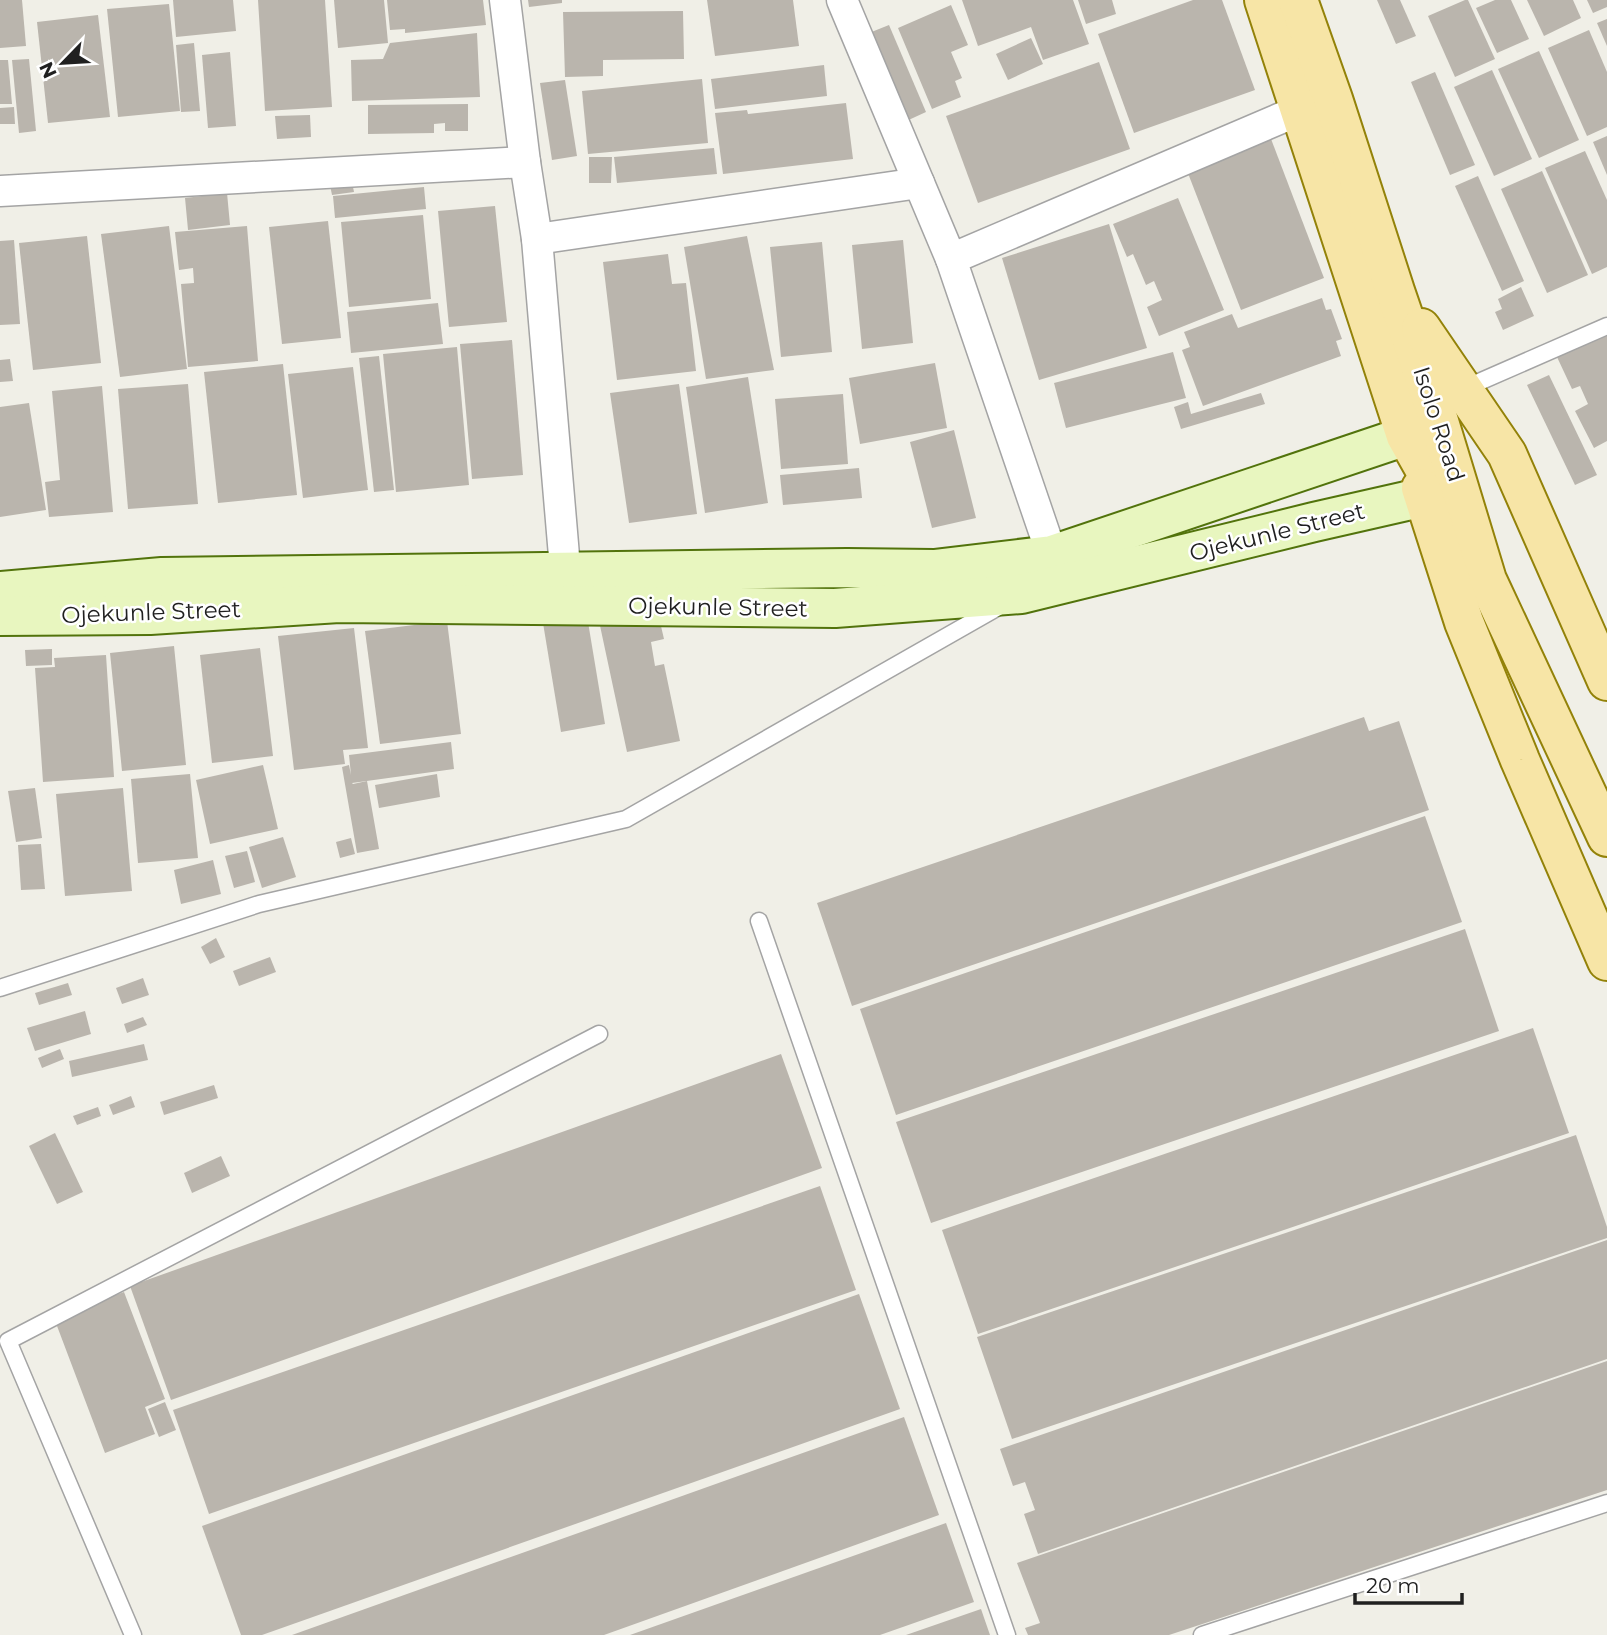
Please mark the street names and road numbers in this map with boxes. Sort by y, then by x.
street label: Isolo Road [1407,363,1471,485]
street label: Ojekunle Street [1186,497,1368,567]
street label: Ojekunle Street [628,591,808,623]
street label: Ojekunle Street [61,595,241,629]

